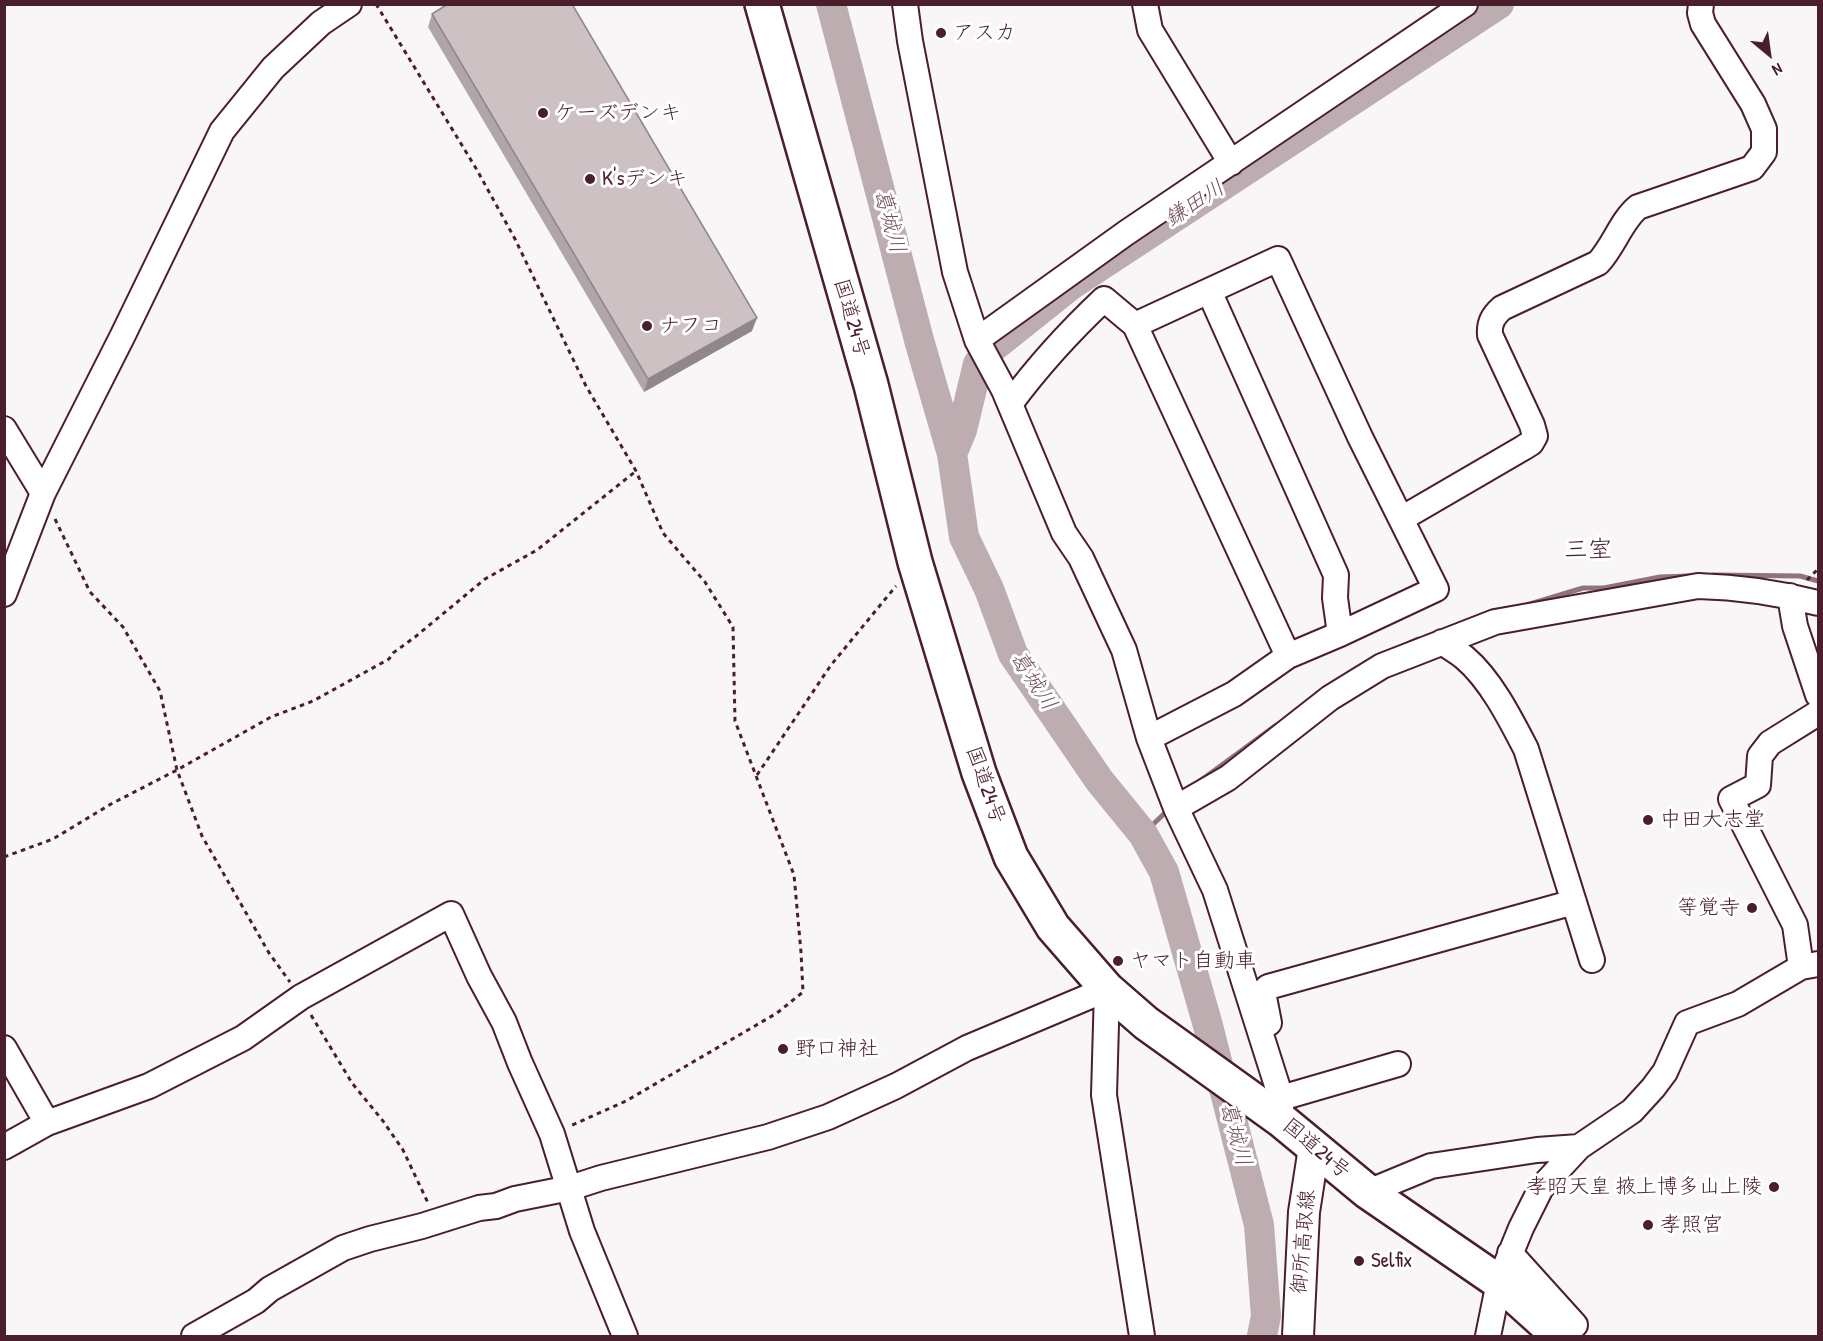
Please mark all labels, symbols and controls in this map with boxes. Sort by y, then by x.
place label: アスカ [953,20,1016,46]
north arrow [1739,24,1799,84]
marker: アスカ [934,26,948,40]
text: N [1769,58,1787,81]
place label: ケーズデンキ [555,100,681,126]
marker: ケーズデンキ [536,106,550,120]
place label: K'sデンキ [602,166,688,192]
marker: K'sデンキ [583,172,597,186]
water label: 鎌田川 [1160,175,1230,233]
water label: 葛城川 [868,186,910,256]
street label: 国道24号 [828,276,874,360]
place label: ナフコ [659,313,722,339]
marker: ナフコ [640,319,654,333]
district label: 三室 [1564,537,1612,565]
water label: 葛城川 [1004,646,1062,716]
street label: 国道24号 [960,743,1010,827]
place label: 中田大志堂 [1660,807,1765,833]
marker: 中田大志堂 [1641,813,1655,827]
place label: 等覚寺 [1677,895,1740,921]
marker: 等覚寺 [1745,901,1759,915]
place label: ヤマト自動車 [1130,948,1256,974]
marker: ヤマト自動車 [1111,954,1125,968]
place label: 野口神社 [795,1036,879,1062]
marker: 野口神社 [776,1042,790,1056]
water label: 葛城川 [1214,1099,1256,1169]
street label: 国道24号 [1277,1113,1355,1185]
place label: 孝昭天皇 掖上博多山上陵 [1526,1174,1762,1200]
marker: 孝昭天皇 掖上博多山上陵 [1767,1180,1781,1194]
street label: 御所高取線 [1287,1189,1321,1295]
place label: 孝照宮 [1660,1212,1723,1238]
marker: 孝照宮 [1641,1218,1655,1232]
place label: Selfix [1371,1248,1412,1274]
marker: Selfix [1352,1254,1366,1268]

